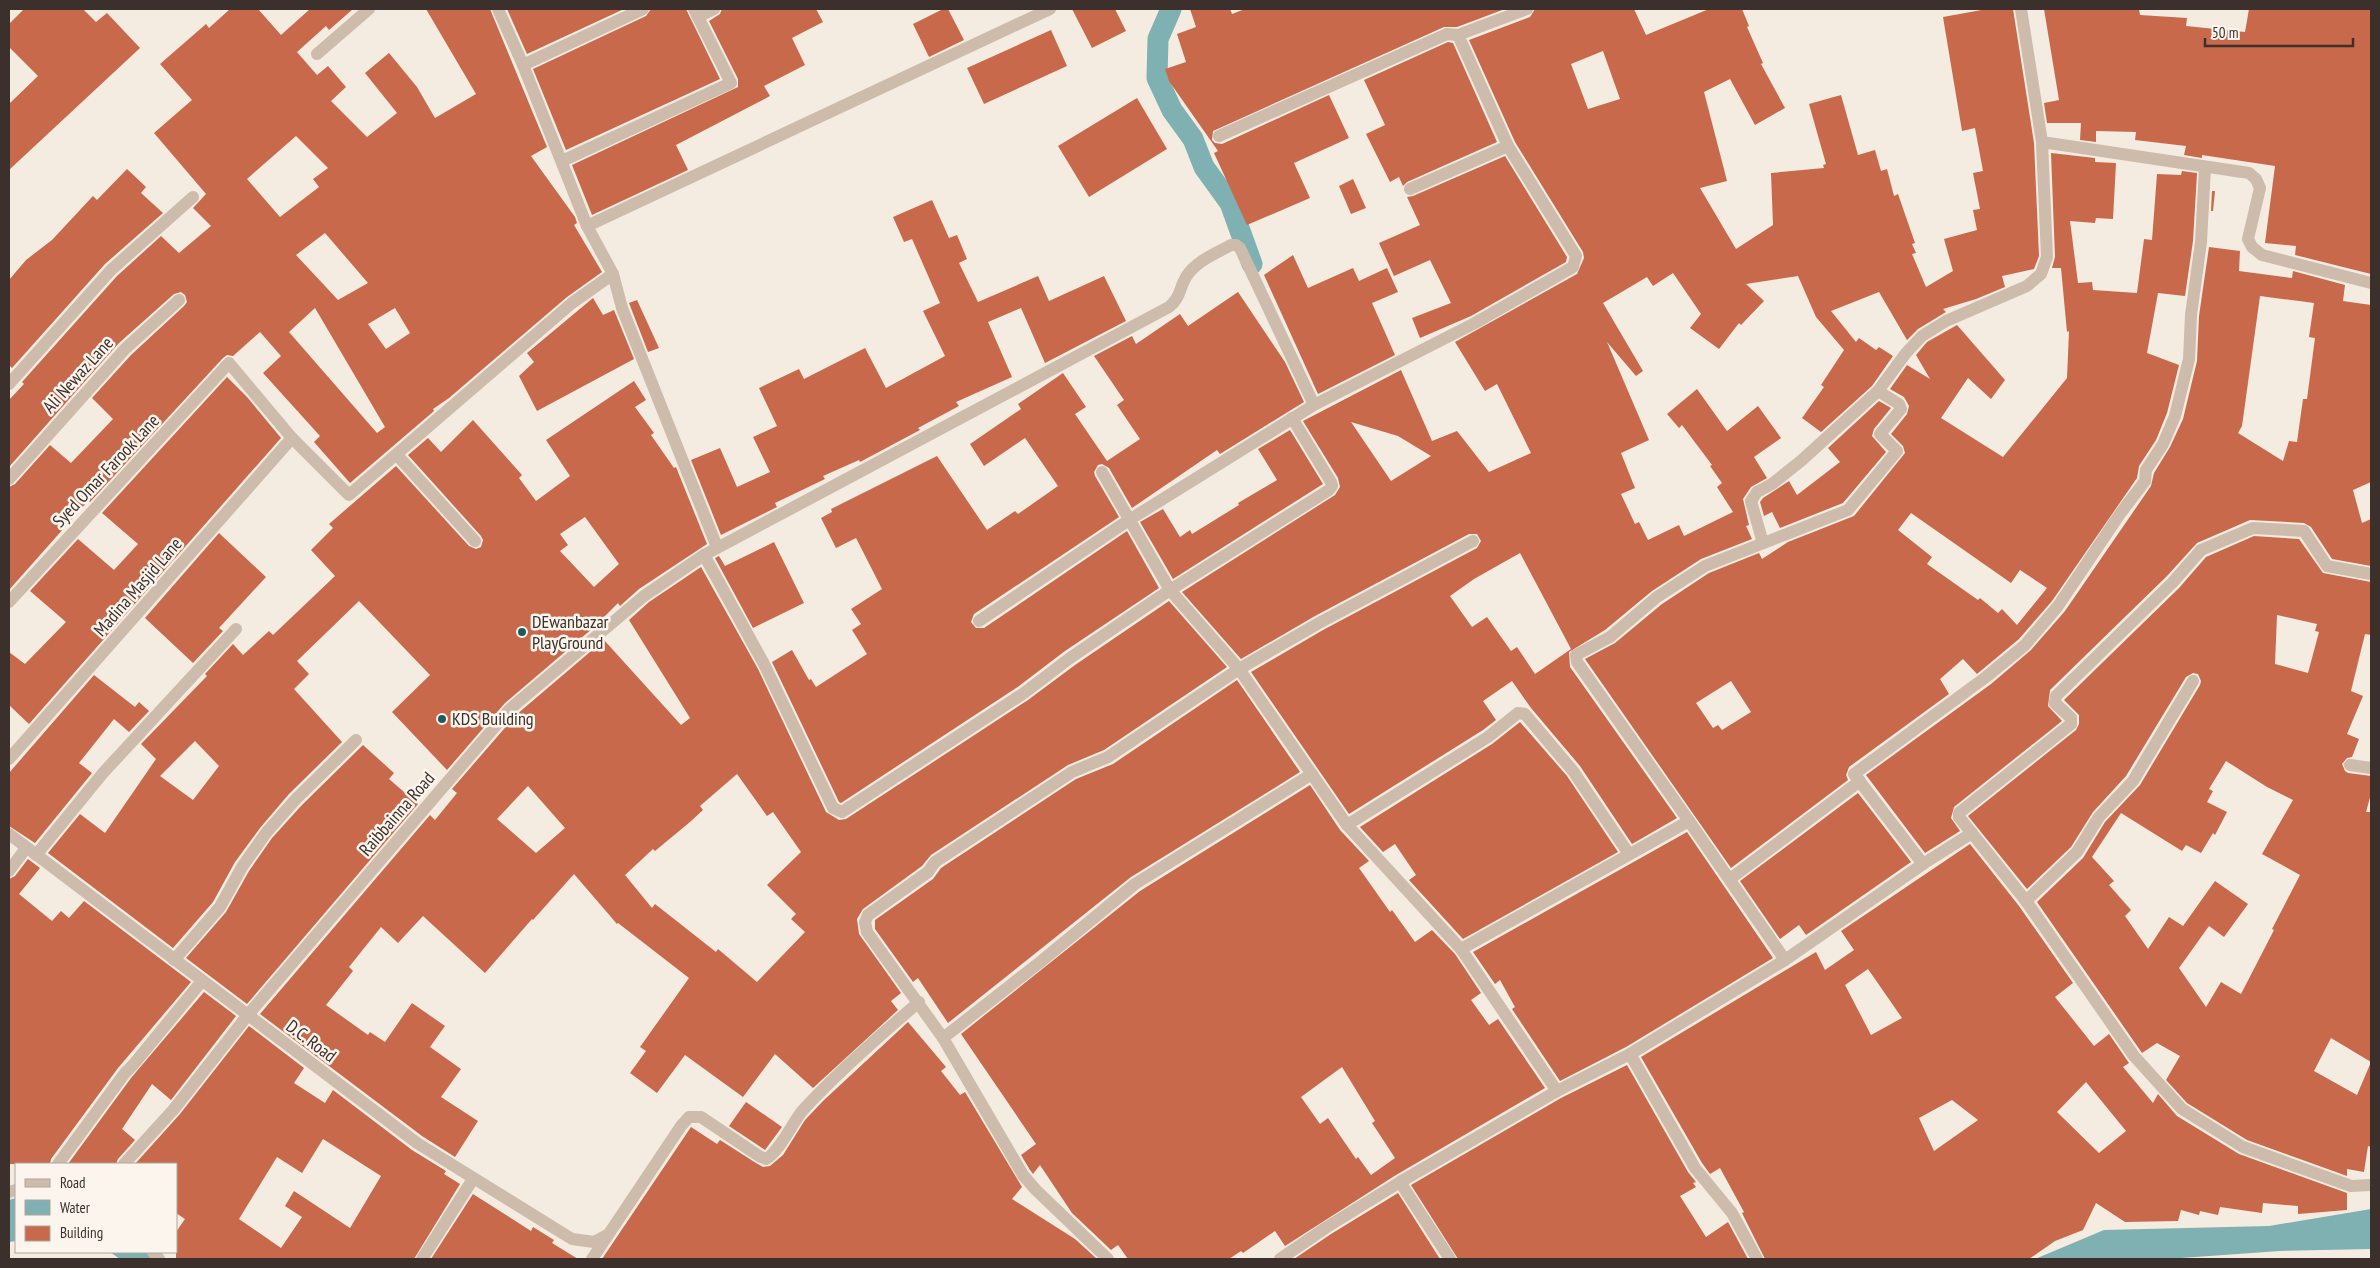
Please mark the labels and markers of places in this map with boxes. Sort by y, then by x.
place label: DEwanbazar PlayGround [532,610,609,654]
marker: DEwanbazar PlayGround [516,626,528,638]
place label: KDS Building [452,707,534,730]
marker: KDS Building [436,713,448,725]

